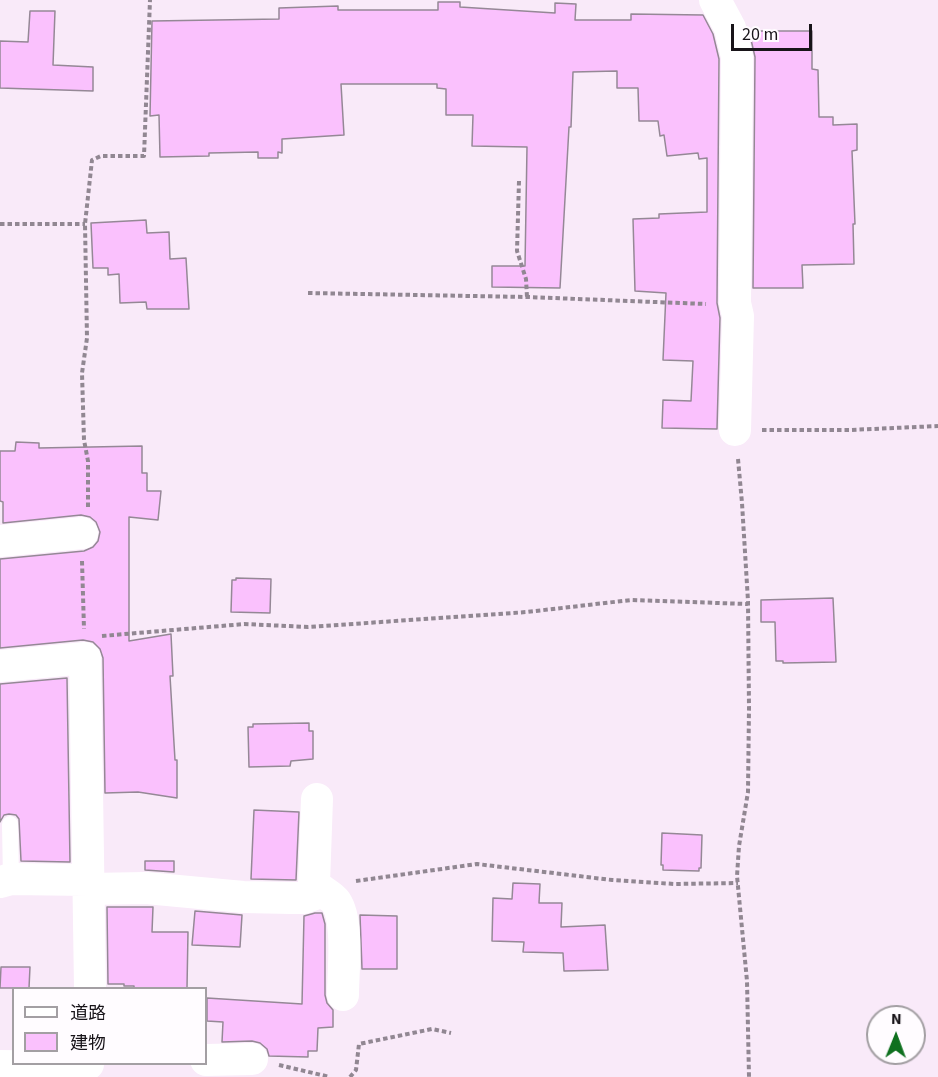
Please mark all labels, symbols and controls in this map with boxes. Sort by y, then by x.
scale bar [734,12,815,50]
text: 20 m [742,22,778,47]
legend [12,987,207,1065]
text: 道路 [70,1001,106,1026]
north arrow [866,1005,926,1065]
text: N [891,1008,902,1030]
text: 建物 [70,1031,106,1056]

